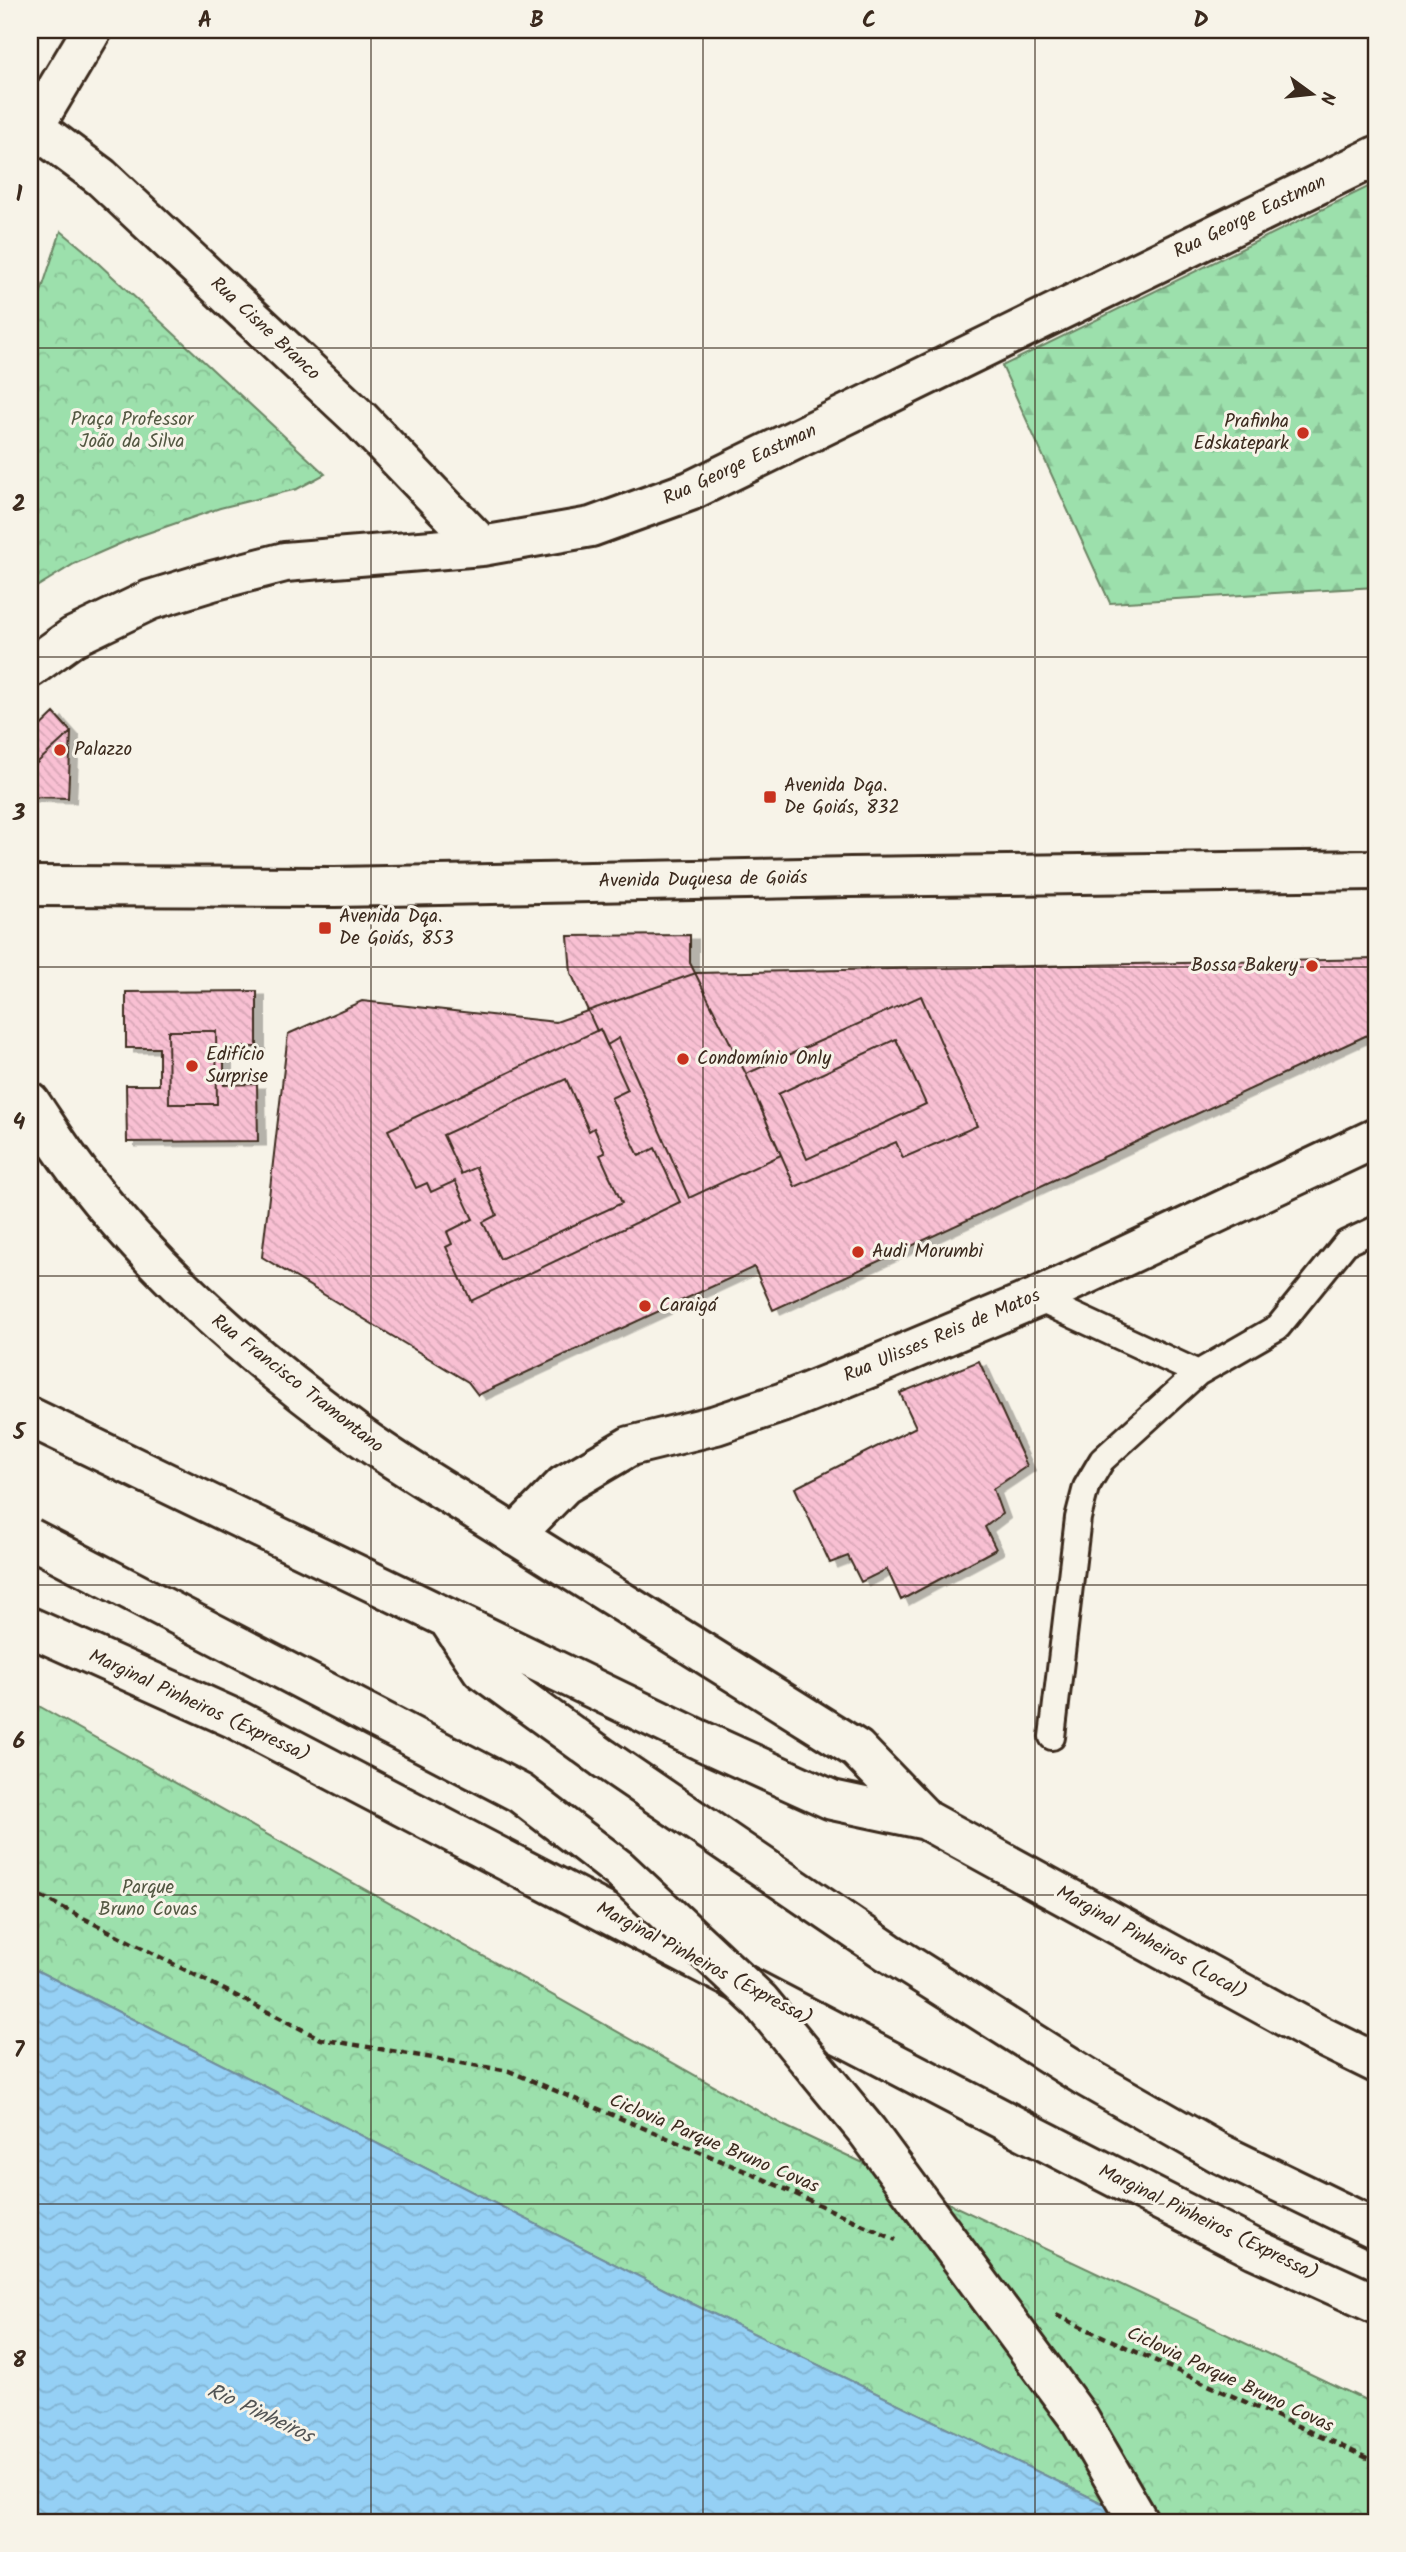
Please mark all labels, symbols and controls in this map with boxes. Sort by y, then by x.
text: A [198,3,212,39]
text: B [530,3,544,39]
text: C [862,3,876,39]
text: D [1193,3,1209,39]
north arrow [1276,60,1346,130]
text: N [1310,88,1343,108]
street label: Rua George Eastman [1169,167,1331,267]
text: 1 [16,177,23,213]
street label: Rua Cisne Branco [203,270,327,388]
park label: Praça Professor João da Silva [71,405,195,457]
place label: Prafinha Edskatepark [1193,407,1289,459]
street label: Rua George Eastman [658,416,822,514]
marker: Prafinha Edskatepark [1295,425,1311,441]
text: 2 [12,487,26,523]
place label: Palazzo [74,735,132,765]
marker: Palazzo [52,742,68,758]
place label: Avenida Dqa. De Goiás, 832 [784,771,900,823]
marker: Avenida Dqa. De Goiás, 832 [762,789,778,805]
text: 3 [12,796,26,832]
street label: Avenida Duquesa de Goiás [598,863,808,897]
place label: Avenida Dqa. De Goiás, 853 [339,902,454,954]
marker: Avenida Dqa. De Goiás, 853 [317,920,333,936]
place label: Bossa Bakery [1191,951,1299,981]
marker: Bossa Bakery [1304,958,1320,974]
place label: Edifício Surprise [206,1040,269,1092]
place label: Condomínio Only [697,1044,832,1074]
marker: Condomínio Only [675,1051,691,1067]
marker: Edifício Surprise [184,1058,200,1074]
text: 4 [13,1105,26,1141]
place label: Audi Morumbi [872,1237,984,1267]
marker: Audi Morumbi [850,1244,866,1260]
street label: Rua Ulisses Reis de Matos [839,1281,1045,1391]
place label: Caraigá [659,1291,719,1321]
marker: Caraigá [637,1298,653,1314]
street label: Rua Francisco Tramontano [204,1307,390,1461]
text: 5 [12,1415,27,1451]
street label: Marginal Pinheiros (Expressa) [83,1641,315,1771]
text: 6 [13,1724,25,1760]
park label: Parque Bruno Covas [99,1873,197,1925]
street label: Marginal Pinheiros (Local) [1050,1878,1252,2008]
street label: Marginal Pinheiros (Expressa) [591,1894,817,2034]
text: 7 [14,2033,26,2069]
street label: Ciclovia Parque Bruno Covas [604,2086,824,2202]
street label: Marginal Pinheiros (Expressa) [1093,2157,1323,2289]
street label: Ciclovia Parque Bruno Covas [1122,2319,1338,2441]
text: 8 [12,2343,26,2379]
water label: Rio Pinheiros [201,2375,320,2454]

